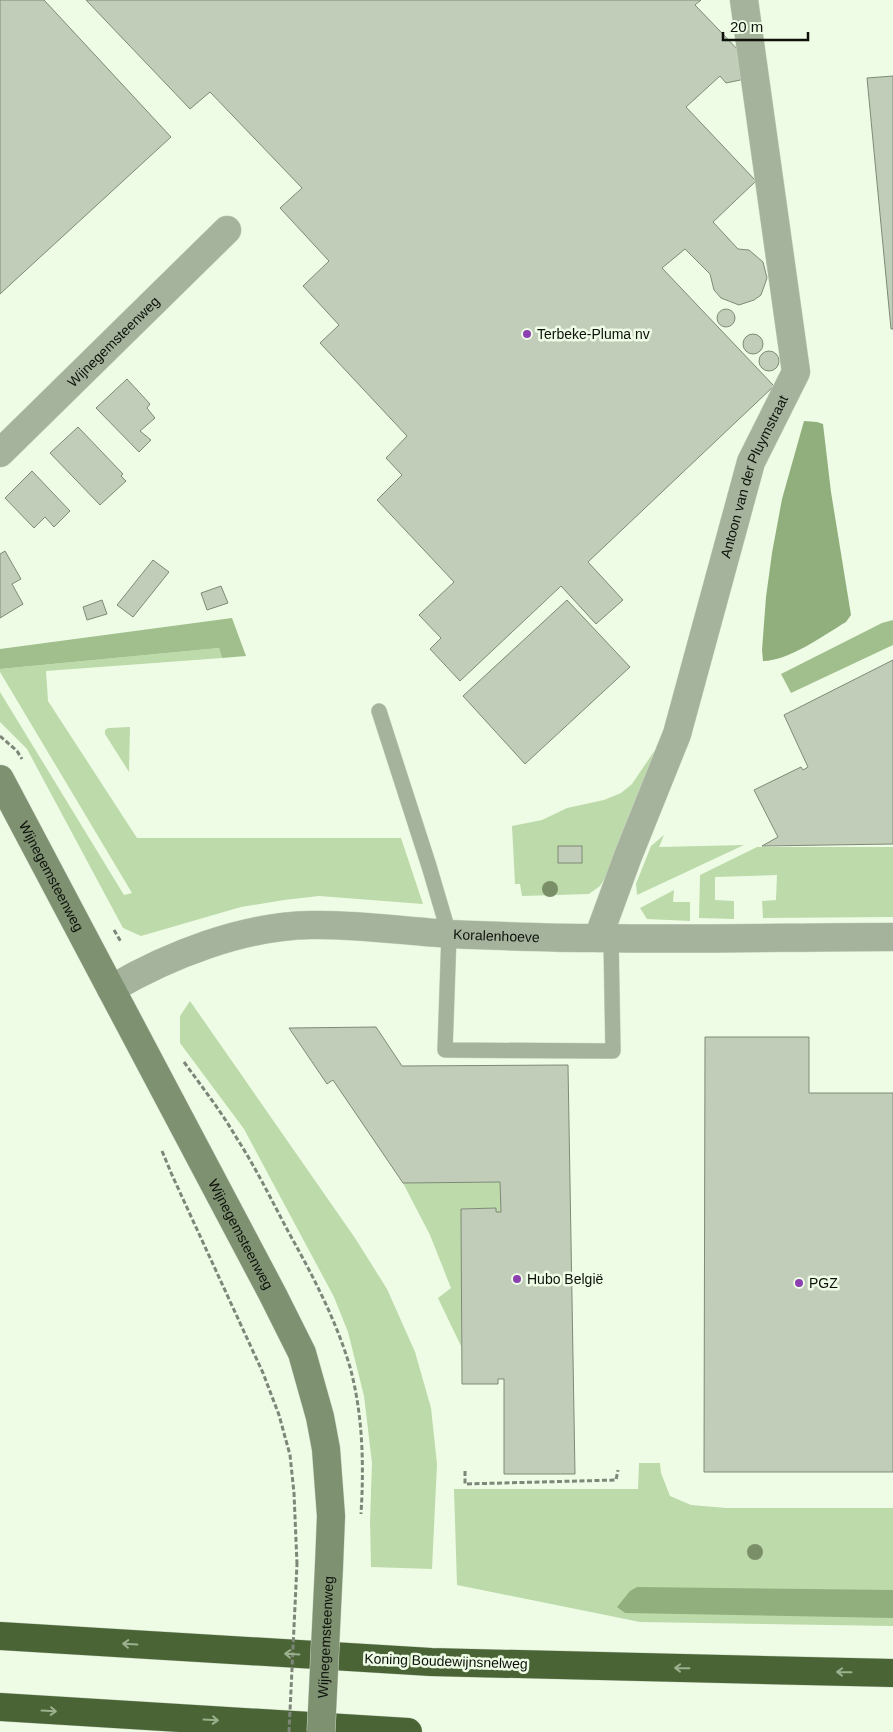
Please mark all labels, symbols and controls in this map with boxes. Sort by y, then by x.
scale bar [723,10,808,42]
text: 20 m [730,18,763,35]
street label: Wijnegemsteenweg [64,293,163,390]
place label: Terbeke-Pluma nv [537,326,650,342]
marker: Terbeke-Pluma nv [521,328,533,340]
street label: Antoon van der Pluymstraat [717,392,791,560]
street label: Wijnegemsteenweg [16,818,87,934]
street label: Koralenhoeve [453,926,540,945]
street label: Wijnegemsteenweg [205,1176,277,1292]
place label: Hubo België [527,1271,603,1287]
marker: Hubo België [511,1273,523,1285]
place label: PGZ [809,1275,838,1291]
marker: PGZ [793,1277,805,1289]
street label: Wijnegemsteenweg [315,1576,337,1699]
one-way arrow [122,1640,138,1649]
one-way arrow [284,1649,300,1658]
street label: Koning Boudewijnsnelweg [364,1650,528,1672]
one-way arrow [674,1663,690,1673]
one-way arrow [837,1667,853,1677]
one-way arrow [40,1706,56,1715]
one-way arrow [203,1716,219,1725]

